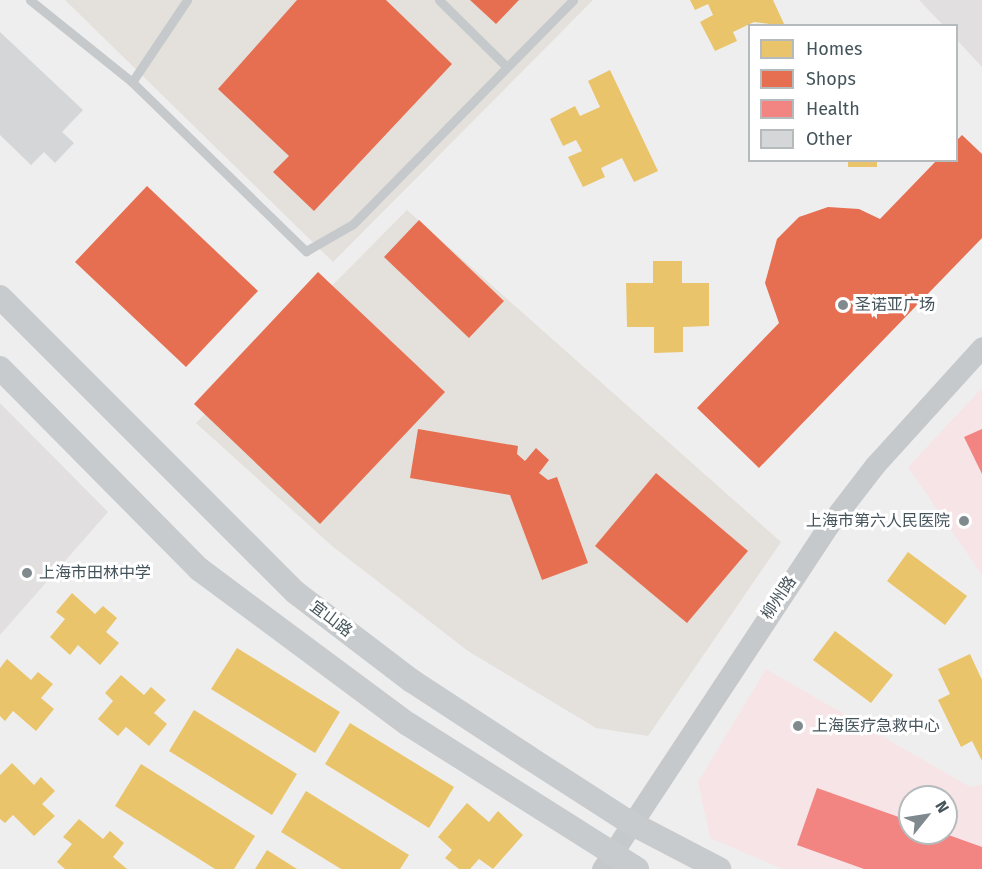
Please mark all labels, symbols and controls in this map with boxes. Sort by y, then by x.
legend [748,24,958,162]
text: Homes [806,38,862,60]
text: Shops [806,68,856,90]
text: Health [806,98,860,120]
text: Other [806,128,852,150]
place label: 圣诺亚广场 [855,295,935,315]
marker: 圣诺亚广场 [836,298,850,312]
place label: 上海市第六人民医院 [806,511,950,531]
marker: 上海市第六人民医院 [955,512,973,530]
place label: 上海市田林中学 [39,563,151,583]
marker: 上海市田林中学 [20,566,34,580]
street label: 柳州路 [758,573,800,623]
street label: 宜山路 [306,597,356,641]
place label: 上海医疗急救中心 [812,716,940,736]
marker: 上海医疗急救中心 [789,717,807,735]
north arrow [898,785,958,845]
text: N [931,797,953,816]

